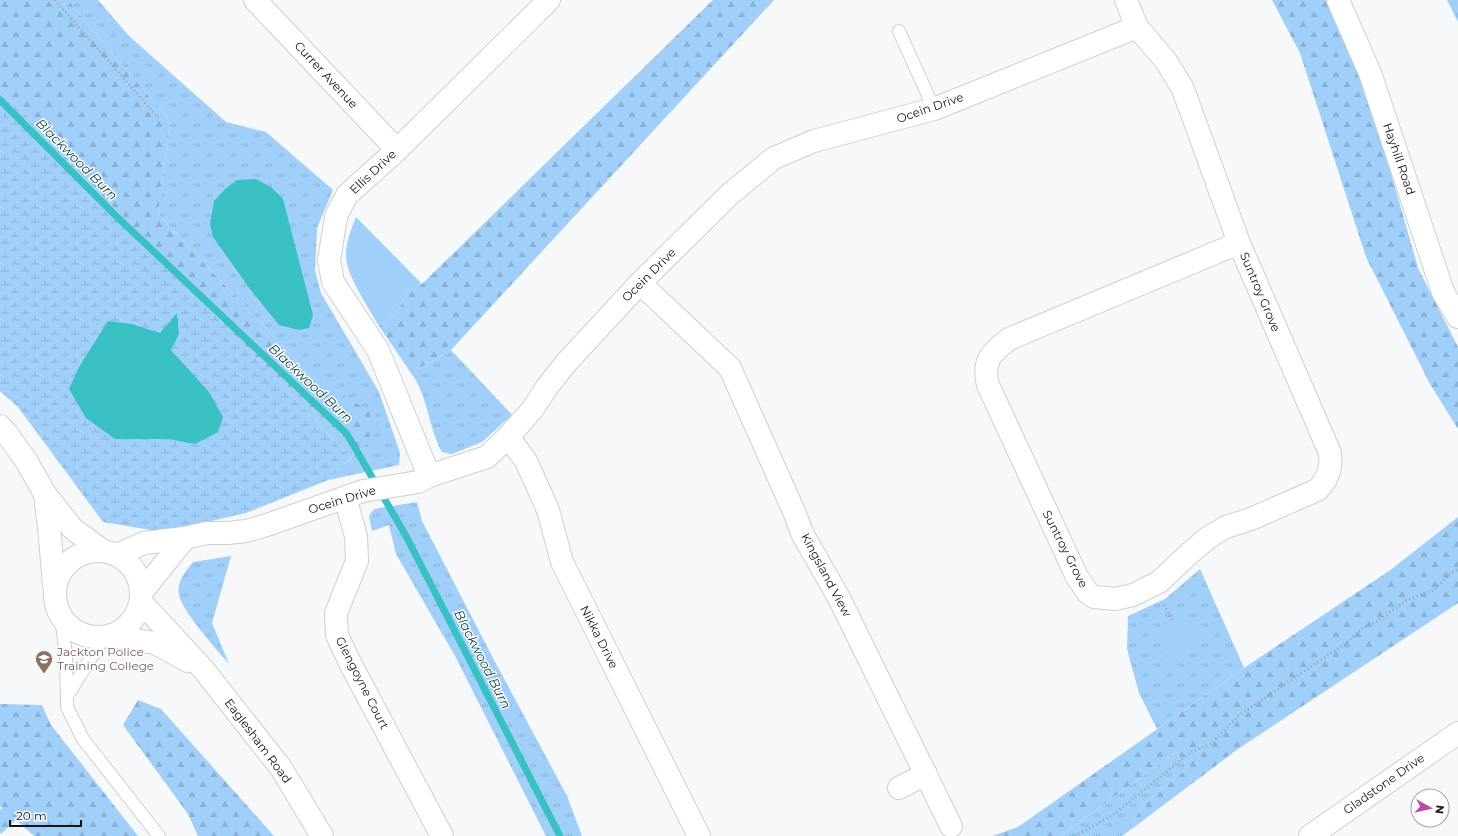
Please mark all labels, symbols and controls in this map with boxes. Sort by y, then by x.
street label: Currer Avenue [291,38,361,111]
street label: Ocein Drive [894,89,965,126]
water label: Blackwood Burn [33,115,121,203]
street label: Hayhill Road [1380,121,1419,197]
street label: Ellis Drive [346,146,399,197]
street label: Ocein Drive [619,245,679,305]
street label: Suntroy Grove [1237,250,1284,334]
water label: Blackwood Burn [266,340,356,426]
street label: Ocein Drive [306,482,377,517]
street label: Suntroy Grove [1039,508,1091,590]
street label: Kingsland View [798,530,855,620]
street label: Nikka Drive [577,603,622,671]
water label: Blackwood Burn [451,607,515,711]
street label: Glengoyne Court [333,634,392,732]
place label: Jackton Police Training College [56,644,154,673]
school or university icon: Jackton Police Training College [34,649,54,674]
street label: Eaglesham Road [222,695,295,786]
street label: Gladstone Drive [1340,750,1427,817]
north arrow [1410,788,1450,828]
scale bar [10,802,81,828]
text: N [1432,804,1447,815]
text: 20 m [16,808,47,823]

